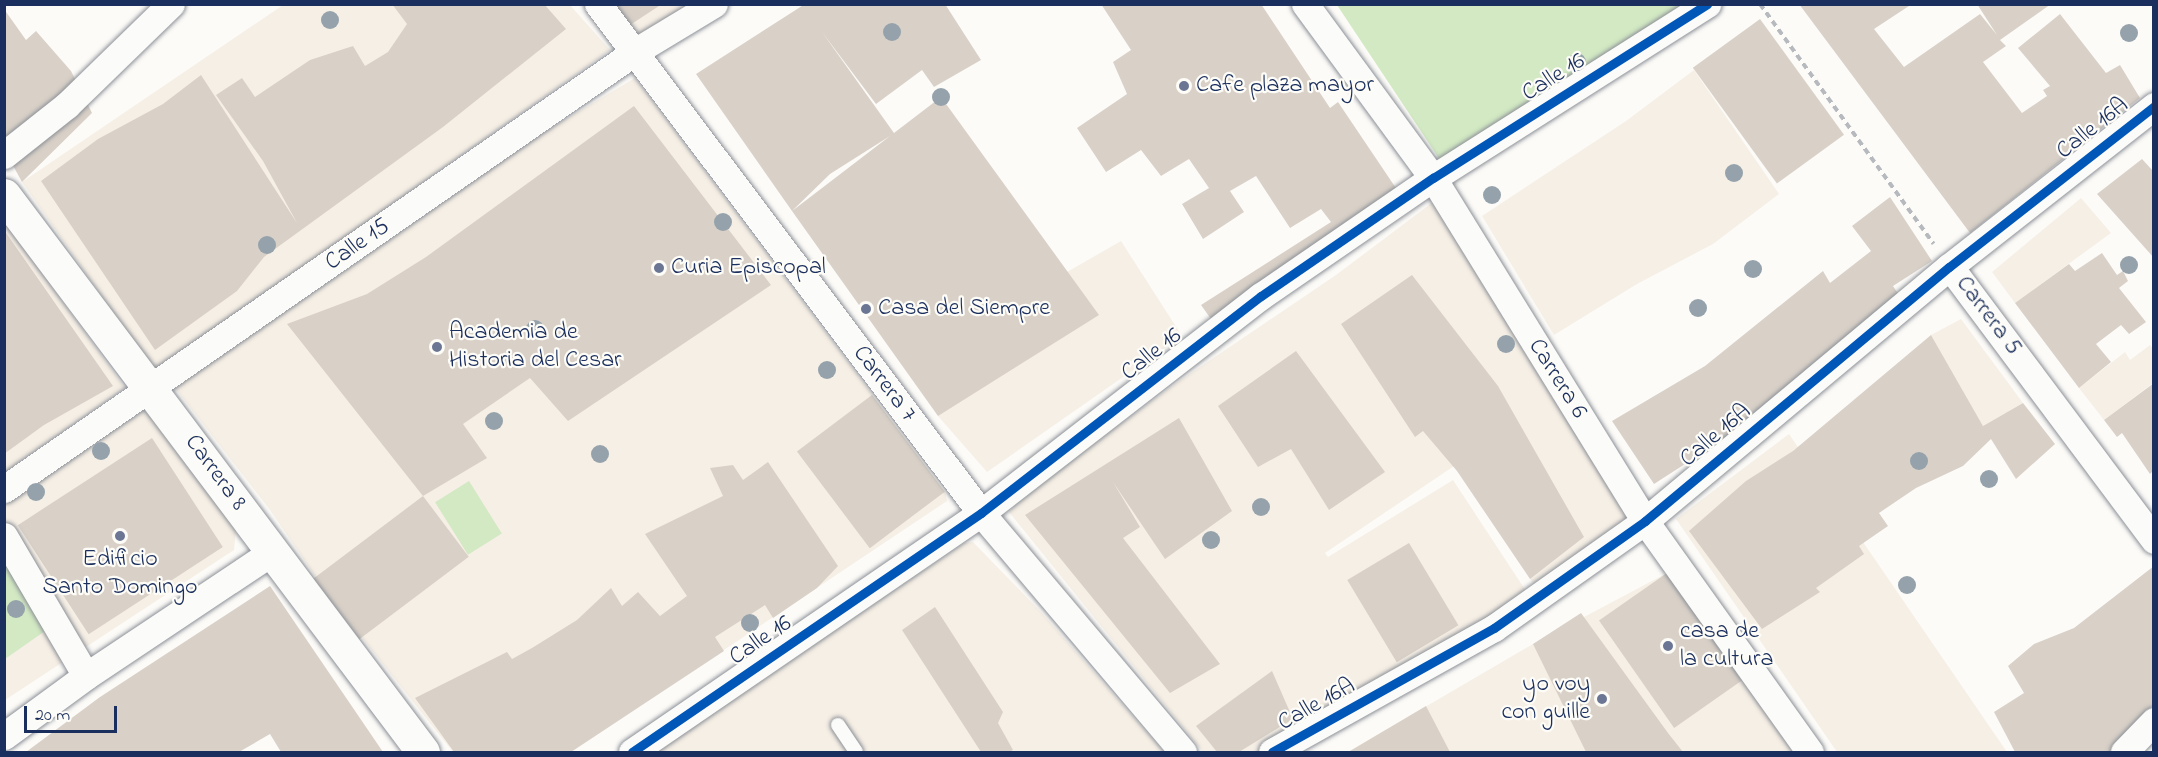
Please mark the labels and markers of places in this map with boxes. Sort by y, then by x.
place label: Cafe plaza mayor [1196,72,1374,100]
marker: Cafe plaza mayor [1177,79,1191,93]
place label: Curia Episcopal [671,254,826,282]
marker: Curia Episcopal [652,261,666,275]
place label: Casa del Siempre [878,295,1050,323]
marker: Casa del Siempre [859,302,873,316]
place label: Academia de Historia del Cesar [449,319,622,375]
marker: Academia de Historia del Cesar [430,340,444,354]
marker: Edificio Santo Domingo [113,529,127,543]
place label: Edificio Santo Domingo [43,546,197,602]
place label: casa de la cultura [1680,618,1773,674]
marker: casa de la cultura [1661,639,1675,653]
place label: yo voy con guille [1501,671,1590,727]
marker: yo voy con guille [1595,692,1609,706]

